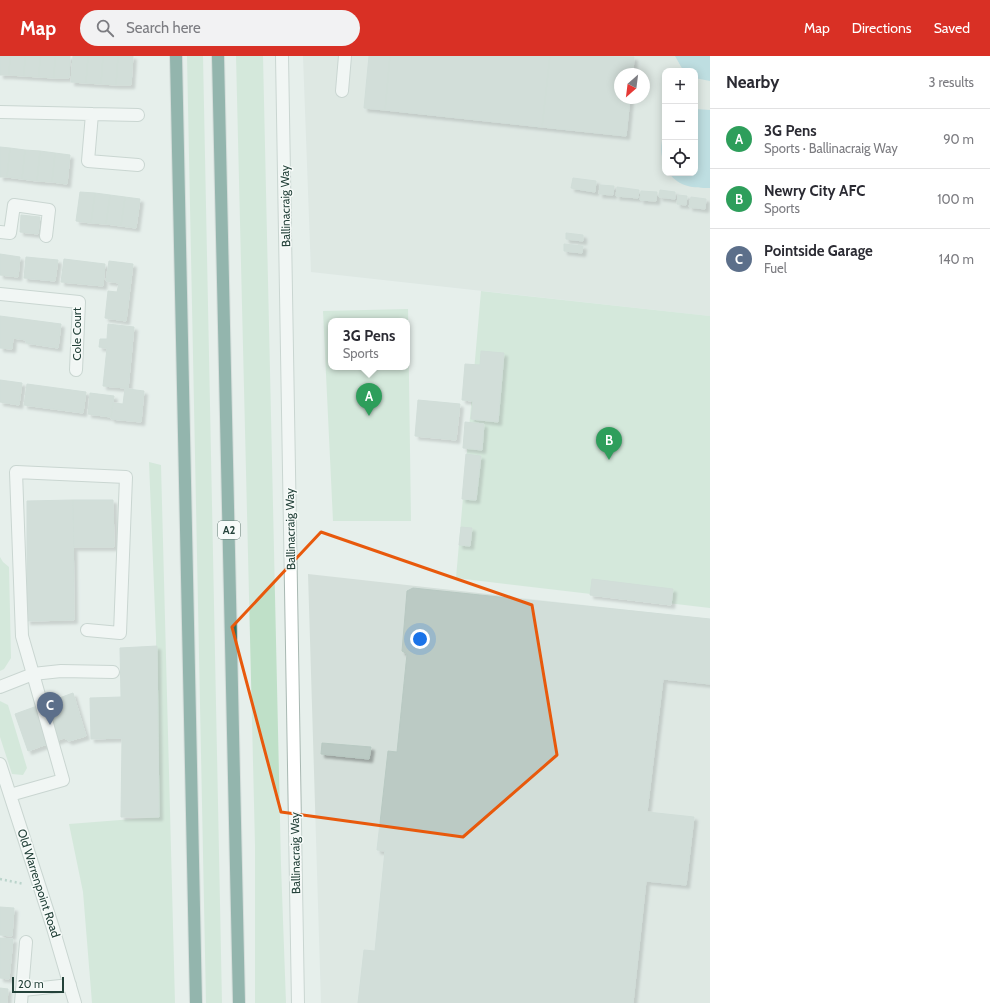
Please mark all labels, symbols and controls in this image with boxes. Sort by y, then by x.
search box [80,10,360,46]
text: Map [20,17,56,40]
icon: search [94,17,116,39]
text: Search here [126,19,201,37]
text: Map [804,19,830,37]
text: Directions [852,19,912,37]
text: Saved [934,19,970,37]
north arrow [614,68,650,104]
map controls [662,68,698,176]
button: + [662,68,698,104]
text: Nearby [726,72,779,92]
text: 3 results [928,74,974,90]
button: − [662,104,698,140]
text: 3G Pens [764,122,817,140]
text: A [735,131,743,147]
text: 90 m [943,131,974,147]
button: locate [662,140,698,176]
text: Sports · Ballinacraig Way [764,140,898,156]
street label: Ballinacraig Way [277,165,293,247]
text: Newry City AFC [764,182,865,200]
text: B [735,191,743,207]
text: 100 m [937,191,974,207]
text: Sports [764,200,800,216]
text: Pointside Garage [764,242,873,260]
text: C [735,251,743,267]
text: 140 m [939,251,974,267]
text: Fuel [764,260,787,276]
street label: Cole Court [69,307,84,361]
popup [328,318,410,370]
text: 3G Pens [343,327,395,345]
text: Sports [343,345,379,361]
pin: A [356,383,382,416]
pin: B [596,427,622,460]
street label: Ballinacraig Way [282,488,298,570]
road number: A2 [218,521,240,539]
your location [410,629,430,649]
pin: C [37,692,63,725]
street label: Ballinacraig Way [287,812,303,894]
street label: Old Warrenpoint Road [14,827,64,939]
scale bar [12,975,64,994]
text: 20 m [18,977,44,991]

